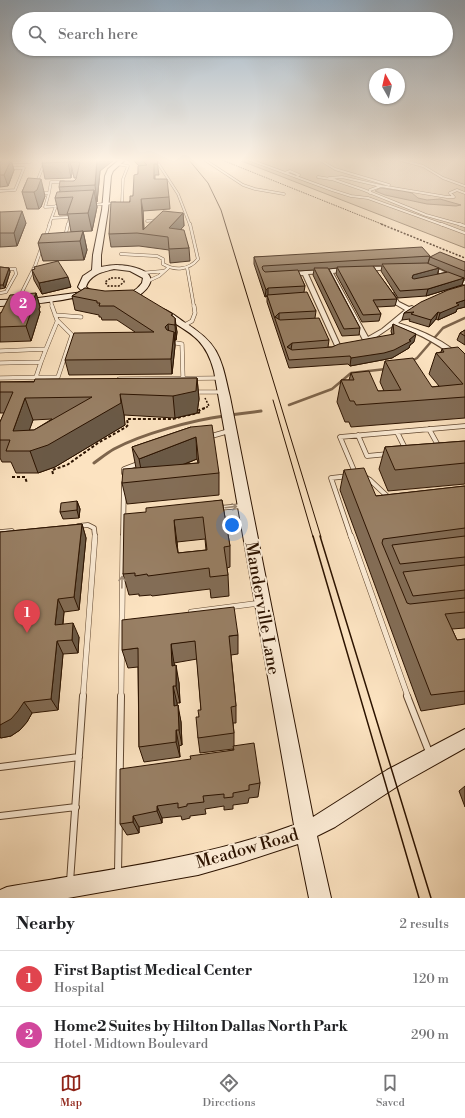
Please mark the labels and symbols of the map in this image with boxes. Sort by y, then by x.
north arrow [369,68,405,104]
pin: 2 [10,291,36,324]
one-way arrow [224,503,237,511]
your location [222,515,242,535]
street label: Manderville Lane [239,540,285,676]
one-way arrow [118,576,126,589]
pin: 1 [14,600,40,633]
street label: Meadow Road [193,824,301,874]

